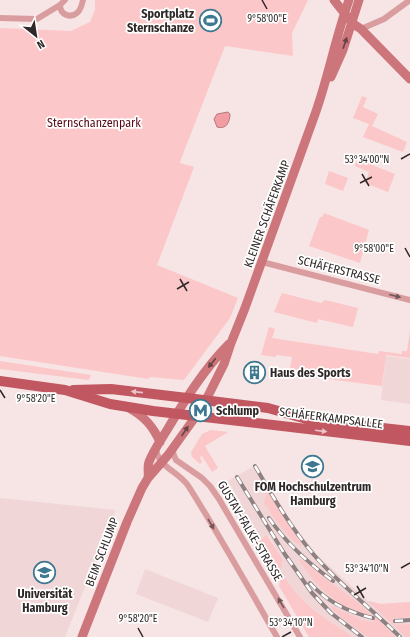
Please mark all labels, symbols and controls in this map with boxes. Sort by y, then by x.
place label: Sportplatz Sternschanze [127,7,194,35]
sports icon: Sportplatz Sternschanze [197,8,223,34]
text: 9°58'00"E [247,13,287,25]
north arrow [16,16,56,56]
one-way arrow [343,36,349,48]
text: N [35,37,47,52]
park label: Sternschanzenpark [47,116,141,130]
text: 53°34'00"N [345,154,389,166]
street label: KLEINER SCHÄFERKAMP [240,158,293,270]
text: 9°58'00"E [354,243,394,255]
street label: SCHÄFERSTRASSE [296,252,382,287]
one-way arrow [389,293,401,299]
one-way arrow [207,357,216,368]
building icon: Haus des Sports [241,360,267,386]
place label: Haus des Sports [270,366,351,380]
one-way arrow [131,389,143,395]
text: 9°58'20"E [17,393,56,405]
metro station icon: Schlump [187,398,213,424]
place label: Schlump [216,404,259,418]
street label: SCHÄFERKAMPSALLEE [278,404,384,431]
one-way arrow [181,426,189,436]
one-way arrow [315,427,327,434]
school or university icon: FOM Hochschulzentrum Hamburg [300,453,326,479]
street label: GUSTAV-FALKE-STRASSE [215,478,286,584]
place label: FOM Hochschulzentrum Hamburg [255,480,371,508]
street label: BEIM SCHLUMP [82,515,122,589]
one-way arrow [207,518,214,530]
school or university icon: Universität Hamburg [32,560,58,586]
text: 53°34'10"N [345,563,389,575]
place label: Universität Hamburg [18,587,73,615]
one-way arrow [277,597,284,609]
text: 9°58'20"E [119,613,158,625]
text: 53°34'10"N [269,617,313,629]

